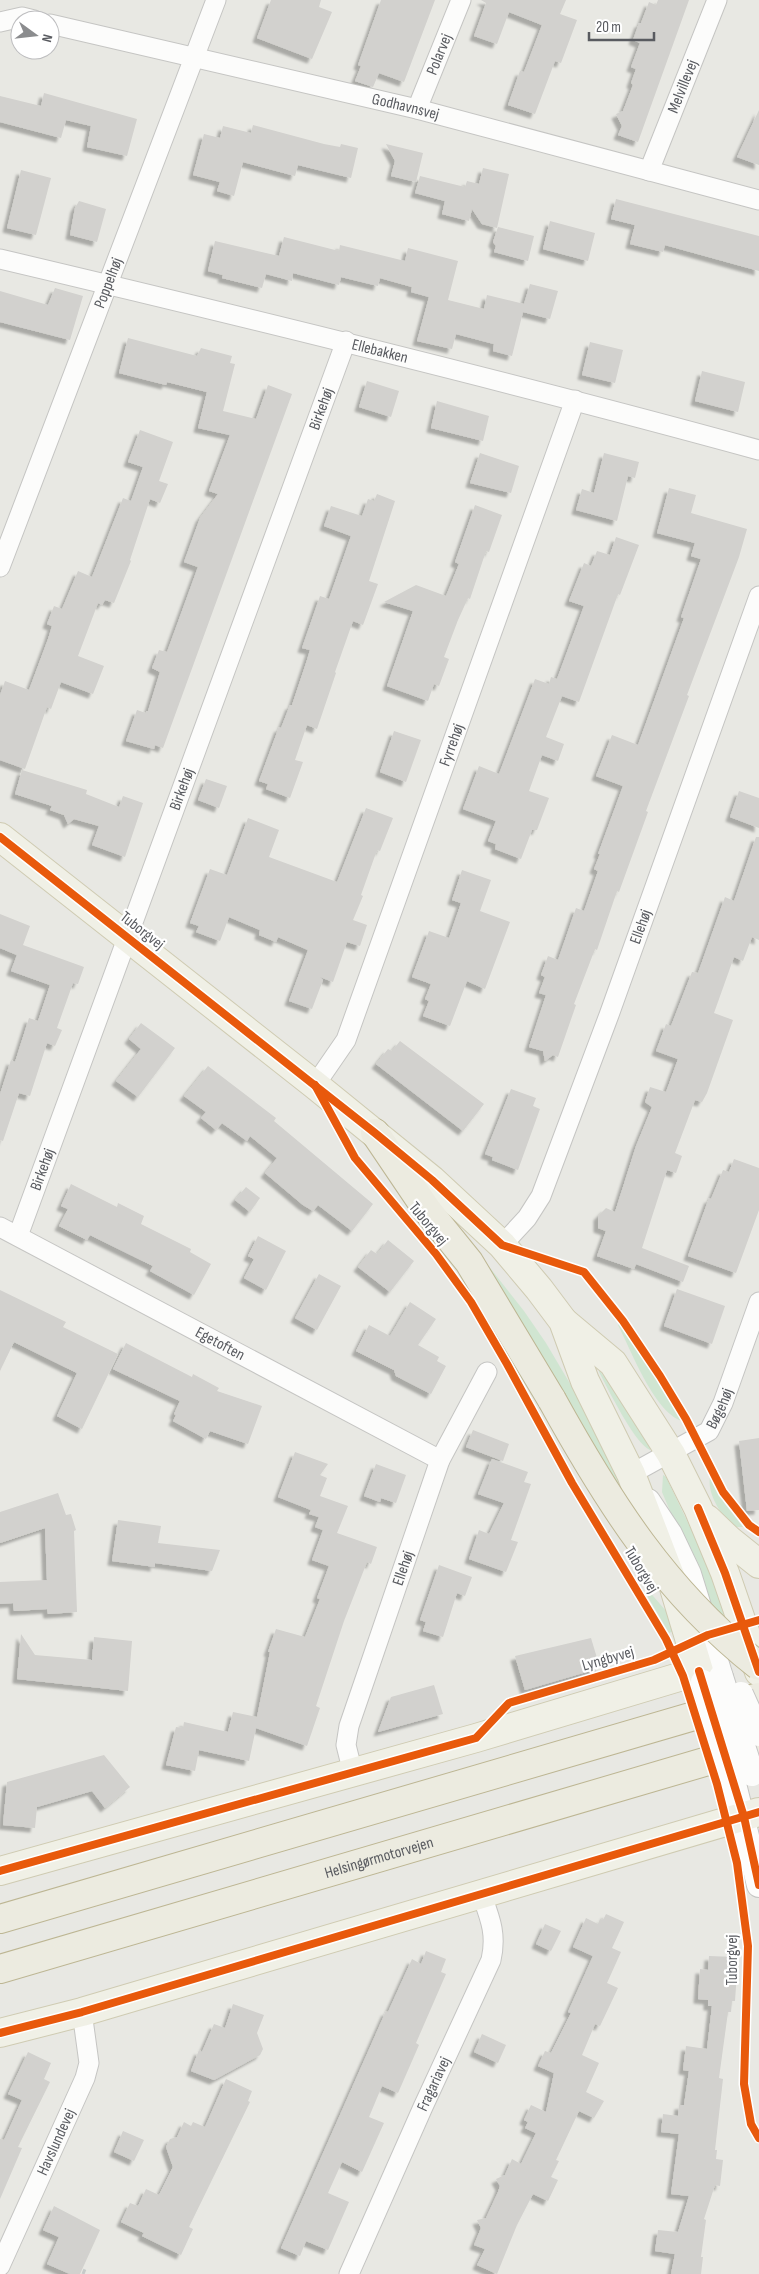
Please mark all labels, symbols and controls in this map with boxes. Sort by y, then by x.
north arrow [10,10,60,60]
scale bar [589,10,654,42]
text: 20 m [596,18,621,37]
street label: Polarvej [422,31,456,78]
text: N [38,32,56,44]
street label: Melvillevej [663,57,702,116]
street label: Godhavnsvej [370,89,441,124]
street label: Poppelhøj [90,255,126,311]
street label: Ellebakken [350,335,410,367]
street label: Birkehøj [305,385,338,432]
street label: Fyrrehøj [435,721,468,769]
street label: Birkehøj [165,765,198,813]
street label: Ellehøj [626,907,656,947]
street label: Tuborgvej [116,908,168,954]
street label: Birkehøj [26,1146,59,1193]
street label: Tuborgvej [404,1198,452,1250]
street label: Egetoften [192,1323,248,1364]
street label: Bøgehøj [702,1386,737,1432]
street label: Tuborgvej [620,1543,662,1597]
street label: Ellehøj [388,1548,418,1588]
street label: Lyngbyvej [580,1643,636,1675]
street label: Helsingørmotorvejen [322,1833,436,1883]
street label: Tuborgvej [723,1934,742,1985]
street label: Fragariavej [413,2054,454,2114]
street label: Havslundevej [33,2106,79,2178]

